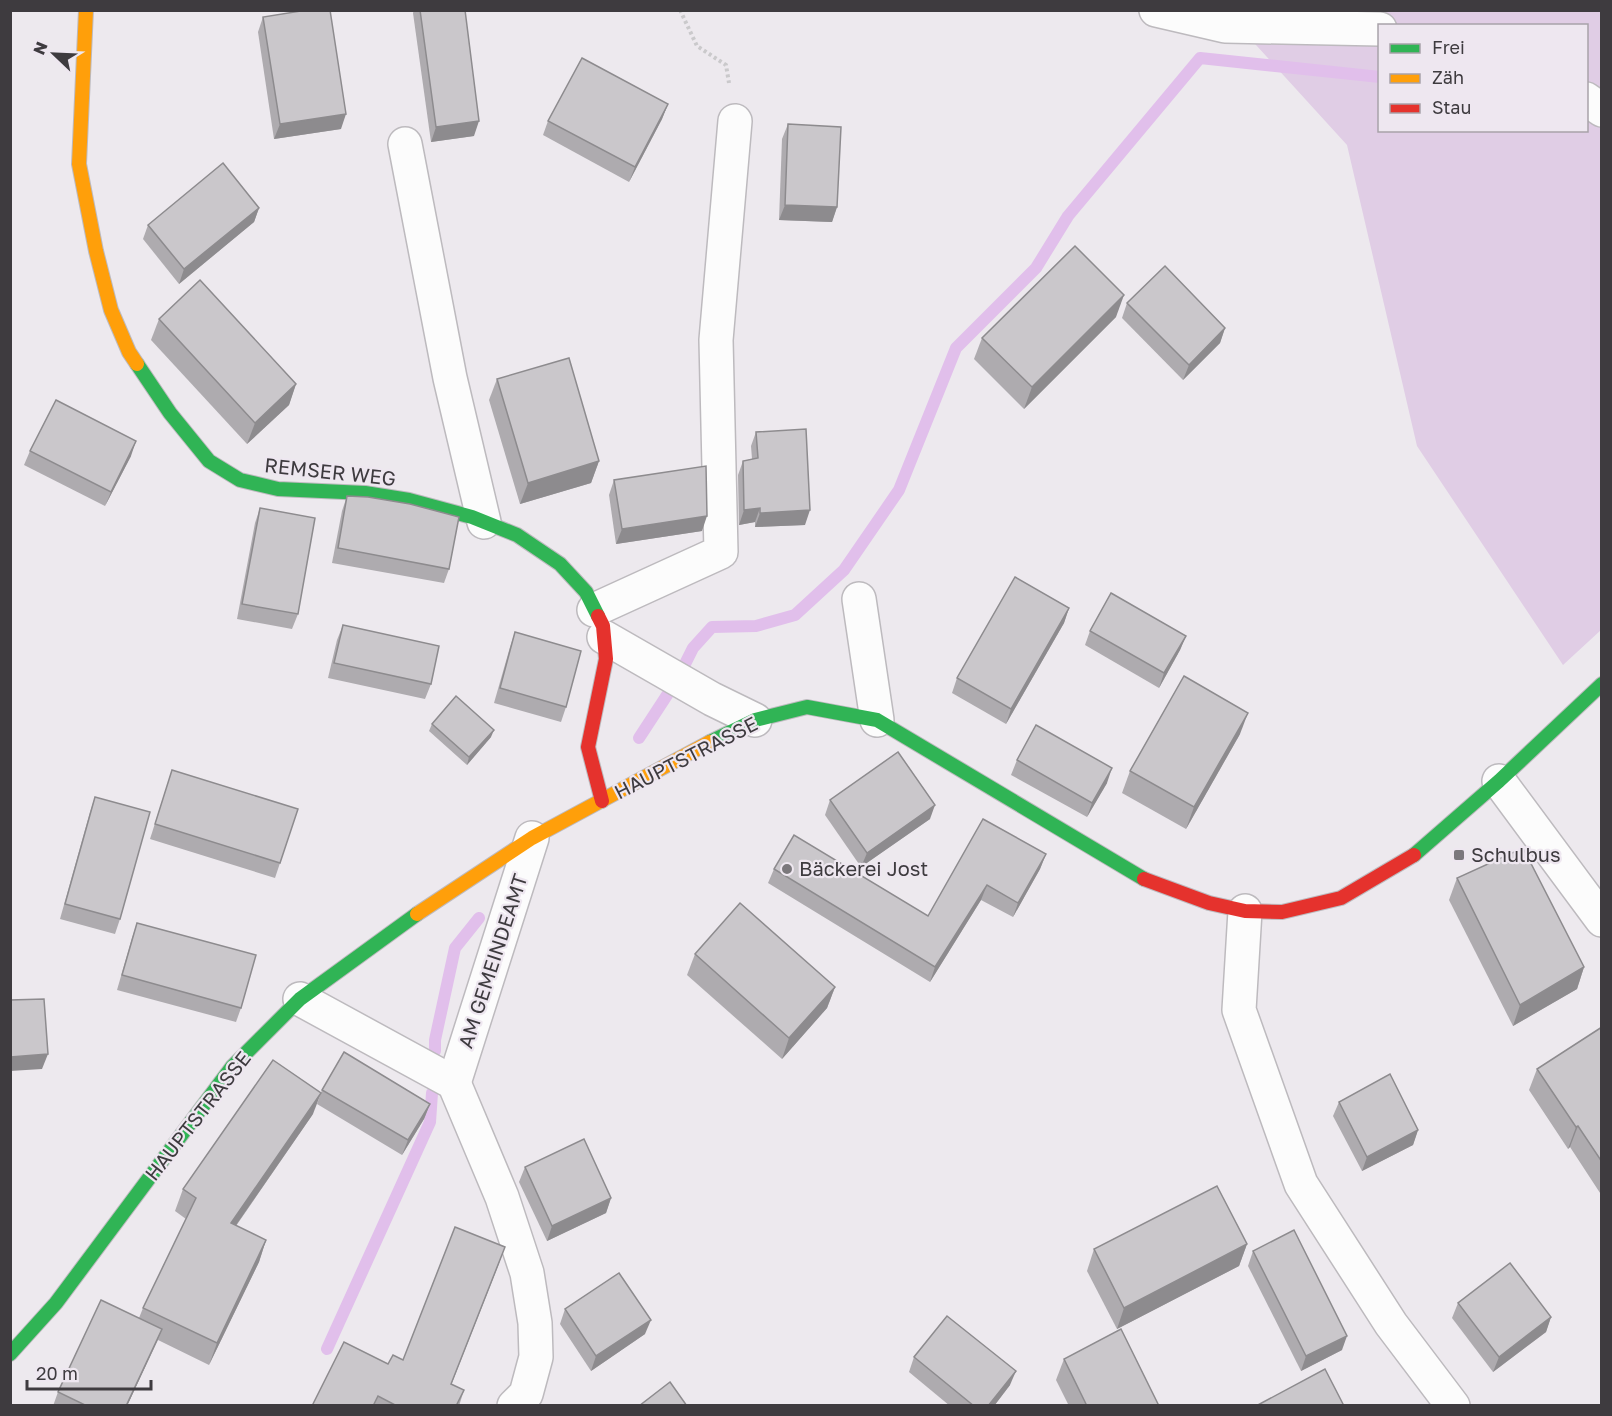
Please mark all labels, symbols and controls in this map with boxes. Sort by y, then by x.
north arrow [24,24,84,84]
legend [1378,24,1588,132]
text: Frei [1432,36,1465,58]
text: N [29,39,52,58]
text: Zäh [1432,66,1464,88]
text: Stau [1432,96,1471,118]
street label: REMSER WEG [263,452,397,490]
street label: HAUPTSTRASSE [610,711,761,804]
place label: Schulbus [1471,842,1561,866]
marker: Schulbus [1452,848,1466,862]
place label: Bäckerei Jost [799,856,928,880]
marker: Bäckerei Jost [780,862,794,876]
street label: AM GEMEINDEAMT [453,870,532,1051]
street label: HAUPTSTRASSE [139,1046,255,1185]
scale bar [27,1353,152,1391]
text: 20 m [36,1362,78,1384]

